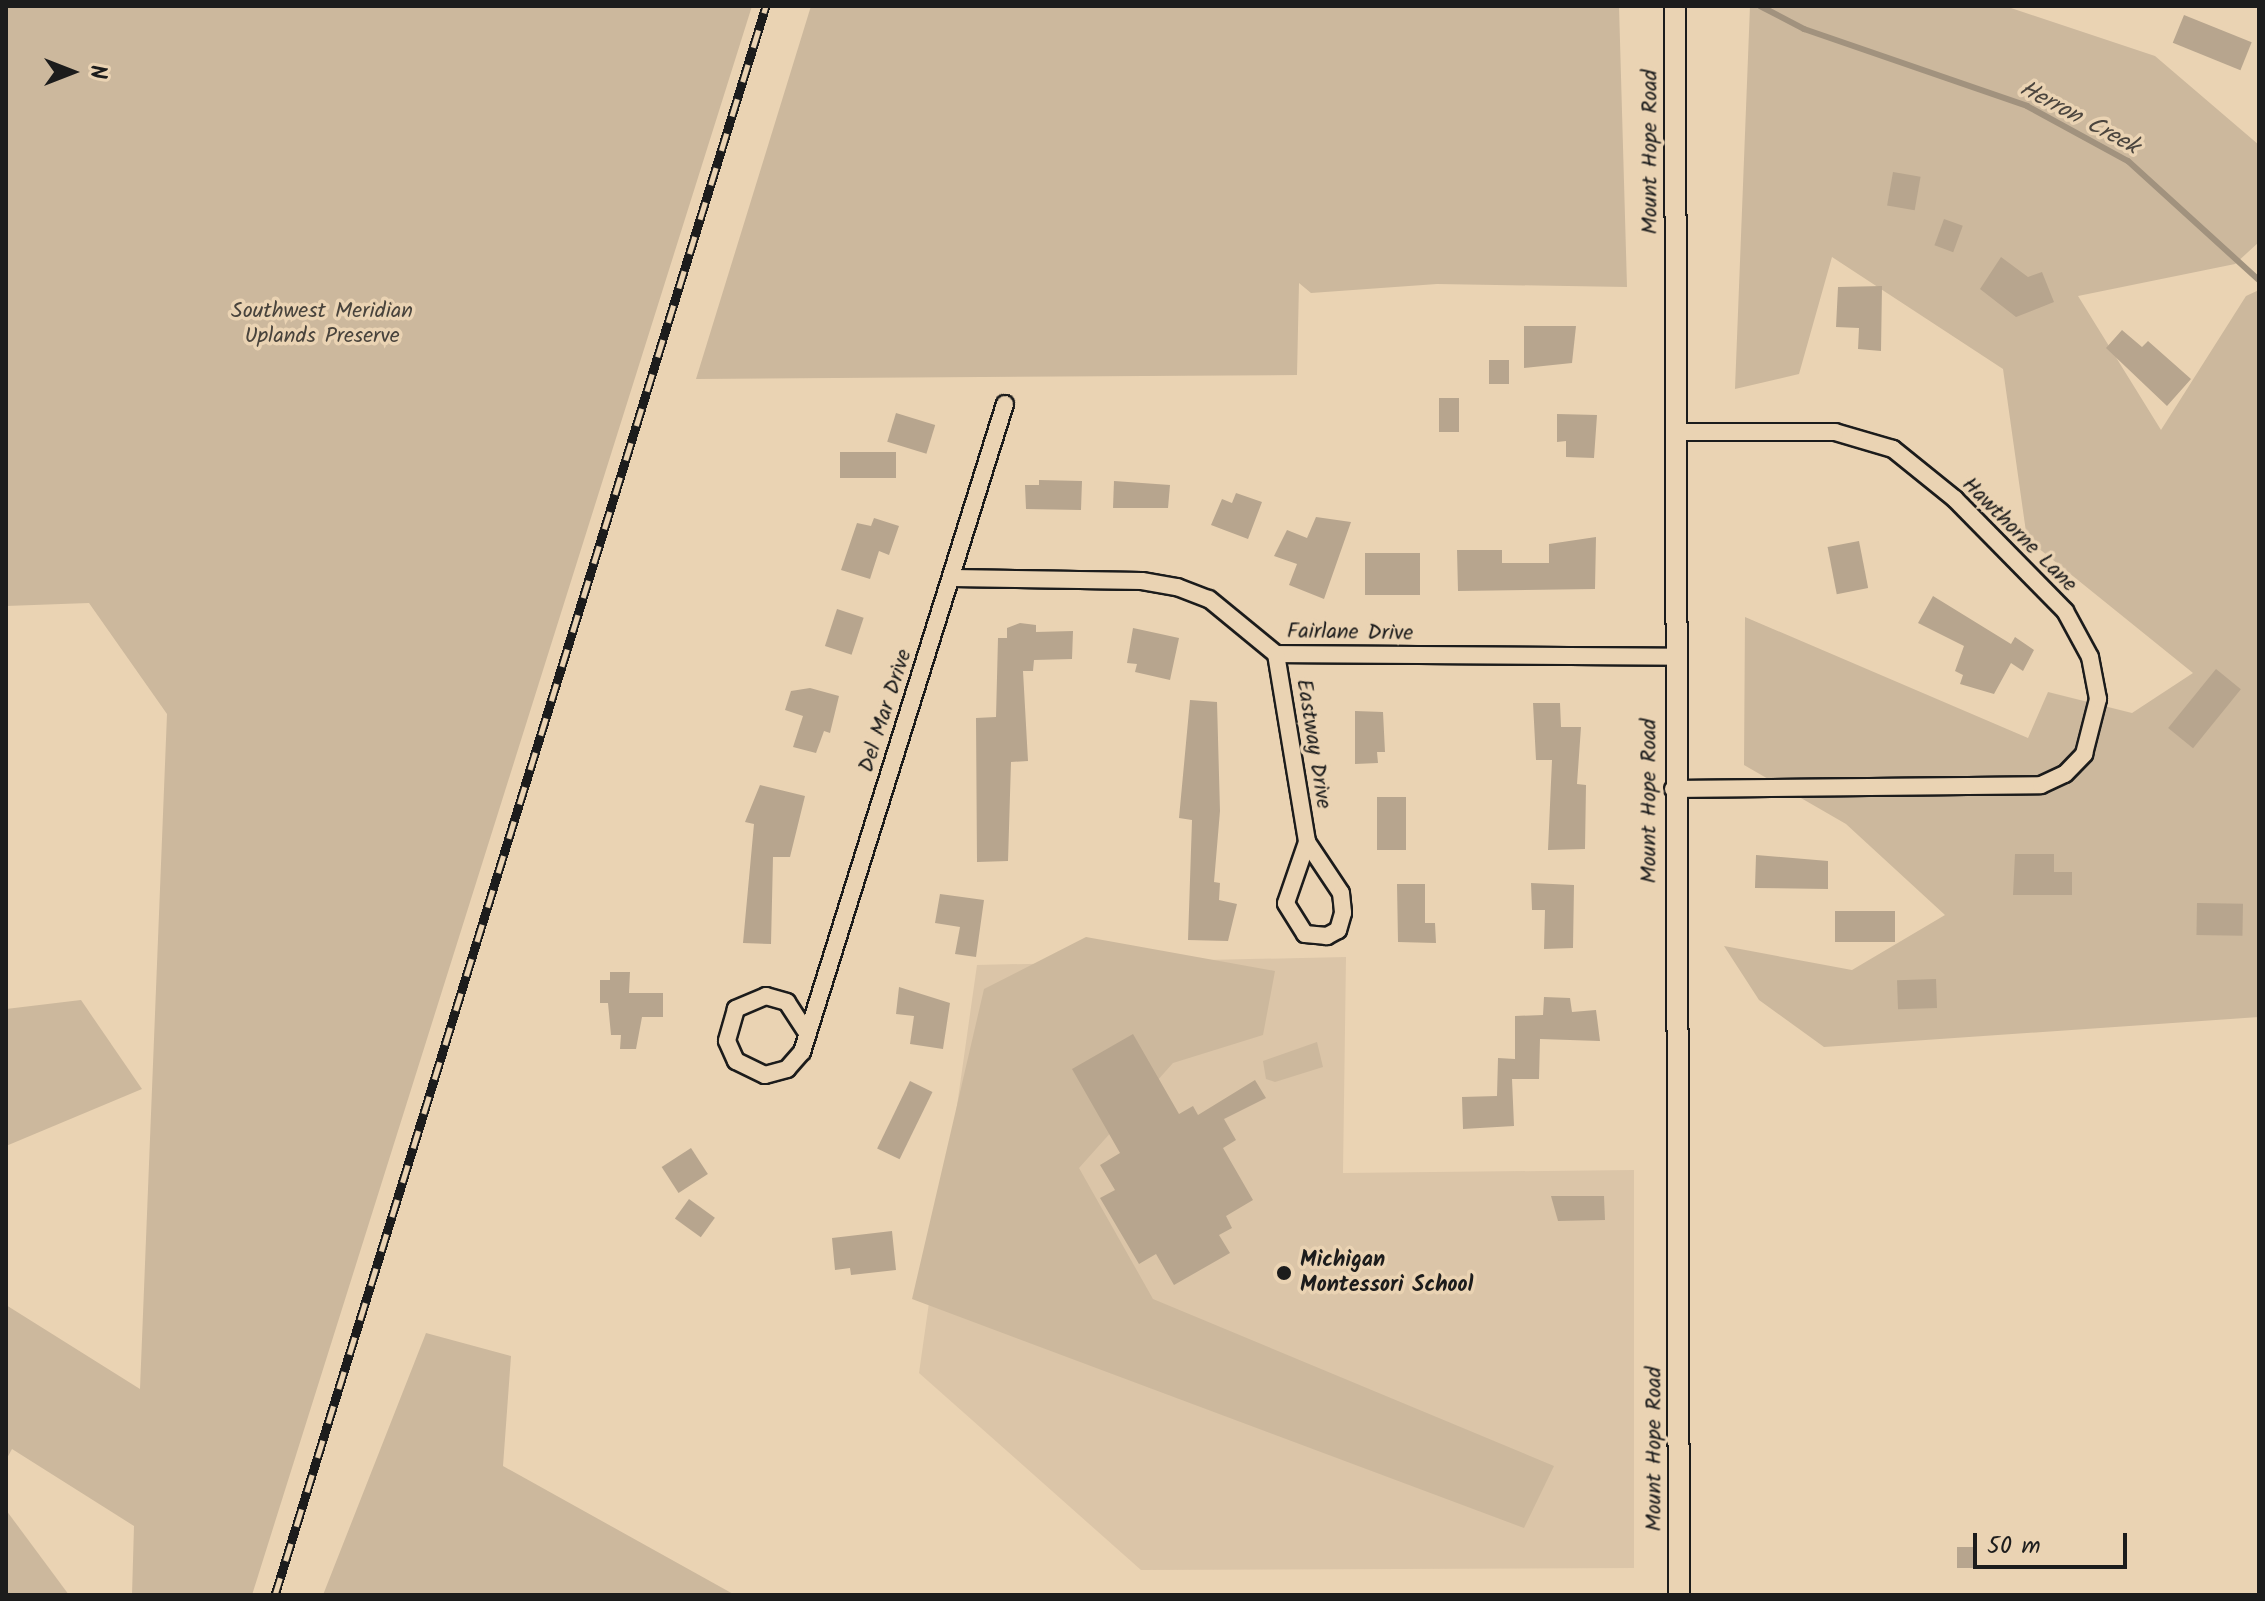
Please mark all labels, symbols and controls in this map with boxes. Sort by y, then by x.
north arrow [32,32,112,112]
text: N [79,65,114,79]
street label: Mount Hope Road [1638,69,1664,235]
water label: Herron Creek [2014,74,2144,162]
park label: Southwest Meridian Uplands Preserve [231,298,413,350]
street label: Hawthorne Lane [1956,472,2082,598]
street label: Fairlane Drive [1287,619,1413,647]
street label: Del Mar Drive [854,646,918,776]
street label: Eastway Drive [1290,677,1336,811]
street label: Mount Hope Road [1637,718,1663,884]
place label: Michigan Montessori School [1300,1247,1473,1298]
marker: Michigan Montessori School [1275,1264,1293,1282]
street label: Mount Hope Road [1642,1366,1668,1532]
scale bar [1977,1517,2131,1567]
text: 50 m [1987,1527,2041,1566]

